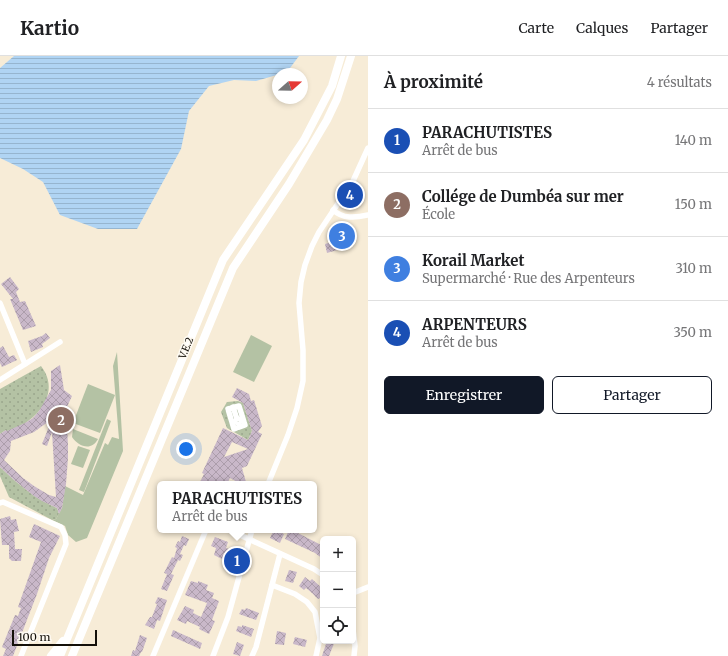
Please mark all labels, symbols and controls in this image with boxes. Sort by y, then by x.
text: Kartio [20,16,79,40]
text: Carte [518,19,554,37]
text: Calques [576,19,628,37]
text: Partager [650,19,708,37]
north arrow [272,68,308,104]
text: À proximité [384,71,483,93]
text: 4 résultats [647,74,712,91]
text: PARACHUTISTES [422,123,552,142]
text: 1 [394,132,400,149]
text: 140 m [675,132,712,149]
text: Arrêt de bus [422,142,498,159]
pin: 4 [337,180,363,210]
text: Collége de Dumbéa sur mer [422,187,624,206]
text: 2 [393,196,401,213]
text: 150 m [675,196,712,213]
text: École [422,206,455,223]
pin: 3 [329,221,355,251]
text: Korail Market [422,251,524,270]
text: 3 [393,260,401,277]
text: 310 m [675,260,712,277]
text: Supermarché · Rue des Arpenteurs [422,270,635,287]
text: ARPENTEURS [422,315,527,334]
text: 4 [393,324,401,341]
text: 350 m [674,324,712,341]
text: Arrêt de bus [422,334,498,351]
street label: V.E.2 [175,335,196,362]
button: Enregistrer [384,376,544,414]
button: Partager [552,376,712,414]
pin: 2 [48,405,74,435]
your location [176,439,196,459]
popup [157,481,317,533]
text: PARACHUTISTES [172,489,302,508]
text: Arrêt de bus [172,508,248,525]
map controls [320,536,356,644]
button: + [320,536,356,572]
pin: 1 [224,546,250,576]
button: − [320,572,356,608]
button: locate [320,608,356,644]
scale bar [12,628,97,647]
text: 100 m [18,630,50,644]

